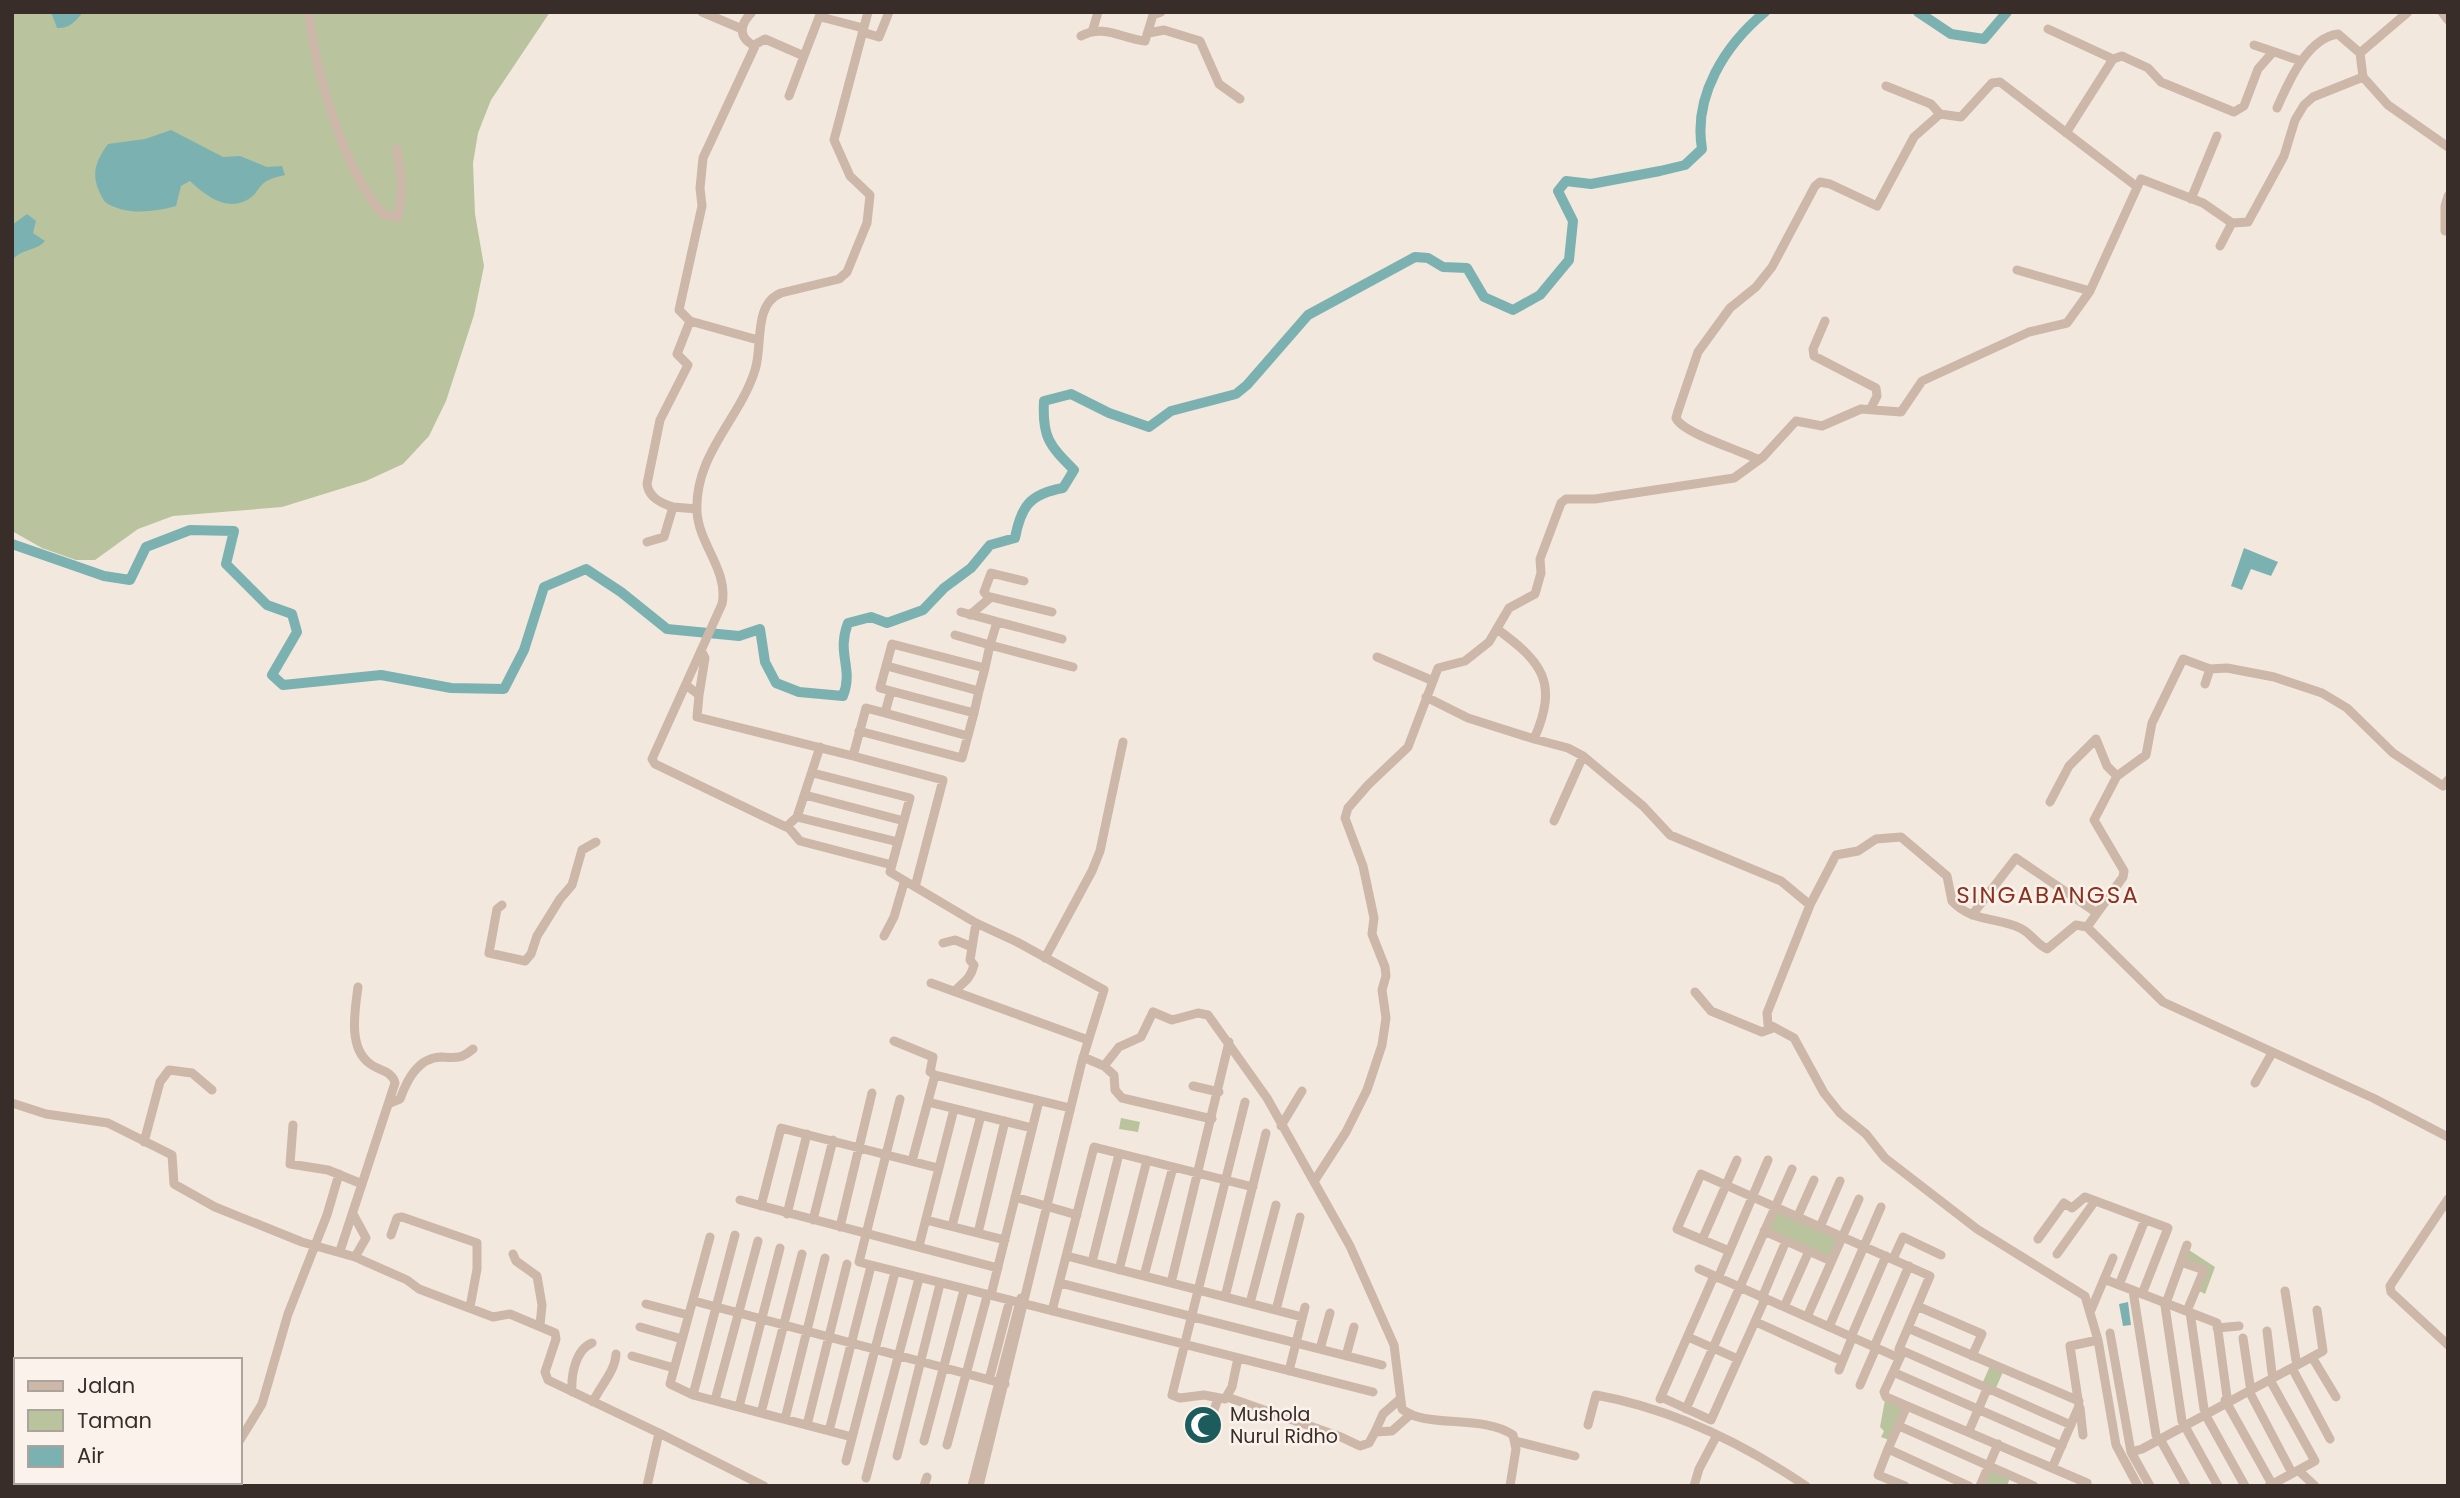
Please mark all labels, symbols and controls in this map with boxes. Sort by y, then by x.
district label: SINGABANGSA [1956,879,2140,911]
legend [14,1358,242,1484]
text: Jalan [77,1371,135,1400]
place label: Mushola Nurul Ridho [1230,1401,1338,1450]
mosque icon: Mushola Nurul Ridho [1182,1404,1224,1446]
text: Taman [77,1406,152,1435]
text: Air [77,1441,104,1470]

